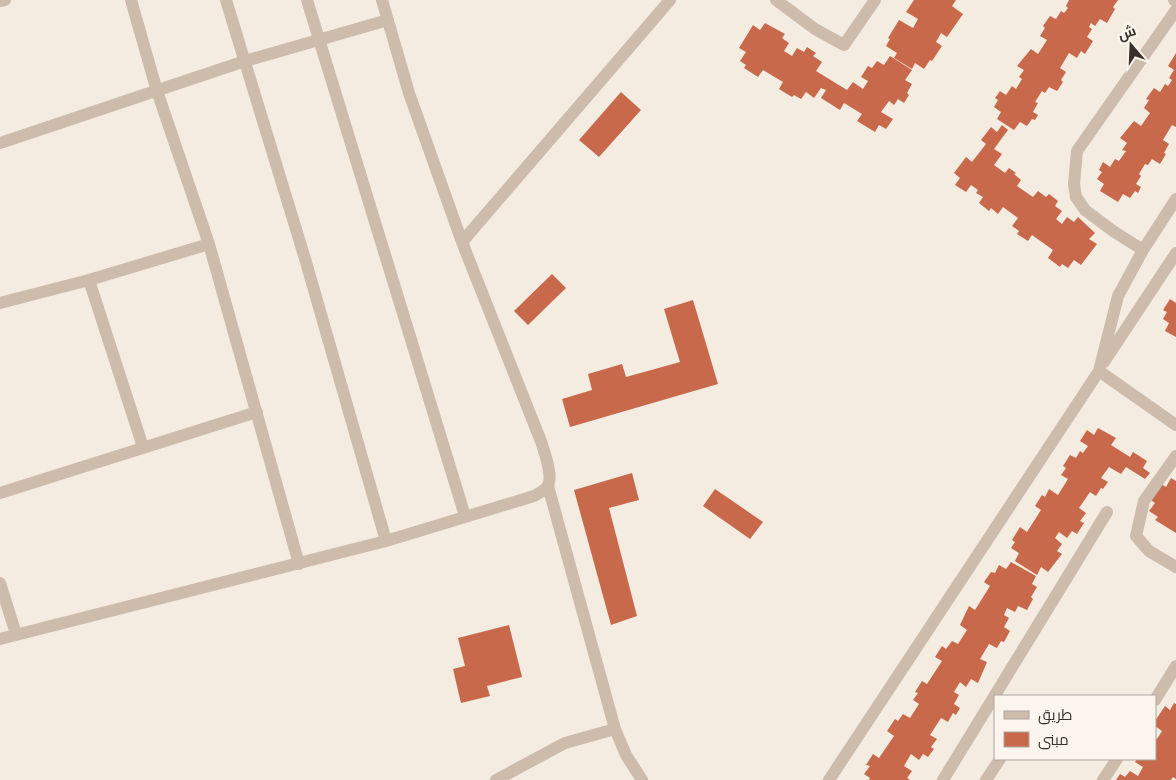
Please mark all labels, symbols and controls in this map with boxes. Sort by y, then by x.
north arrow [1106,20,1156,70]
text: ش [1116,22,1139,45]
legend [994,695,1156,760]
text: طريق [1038,707,1072,726]
text: مبنى [1038,732,1069,751]

